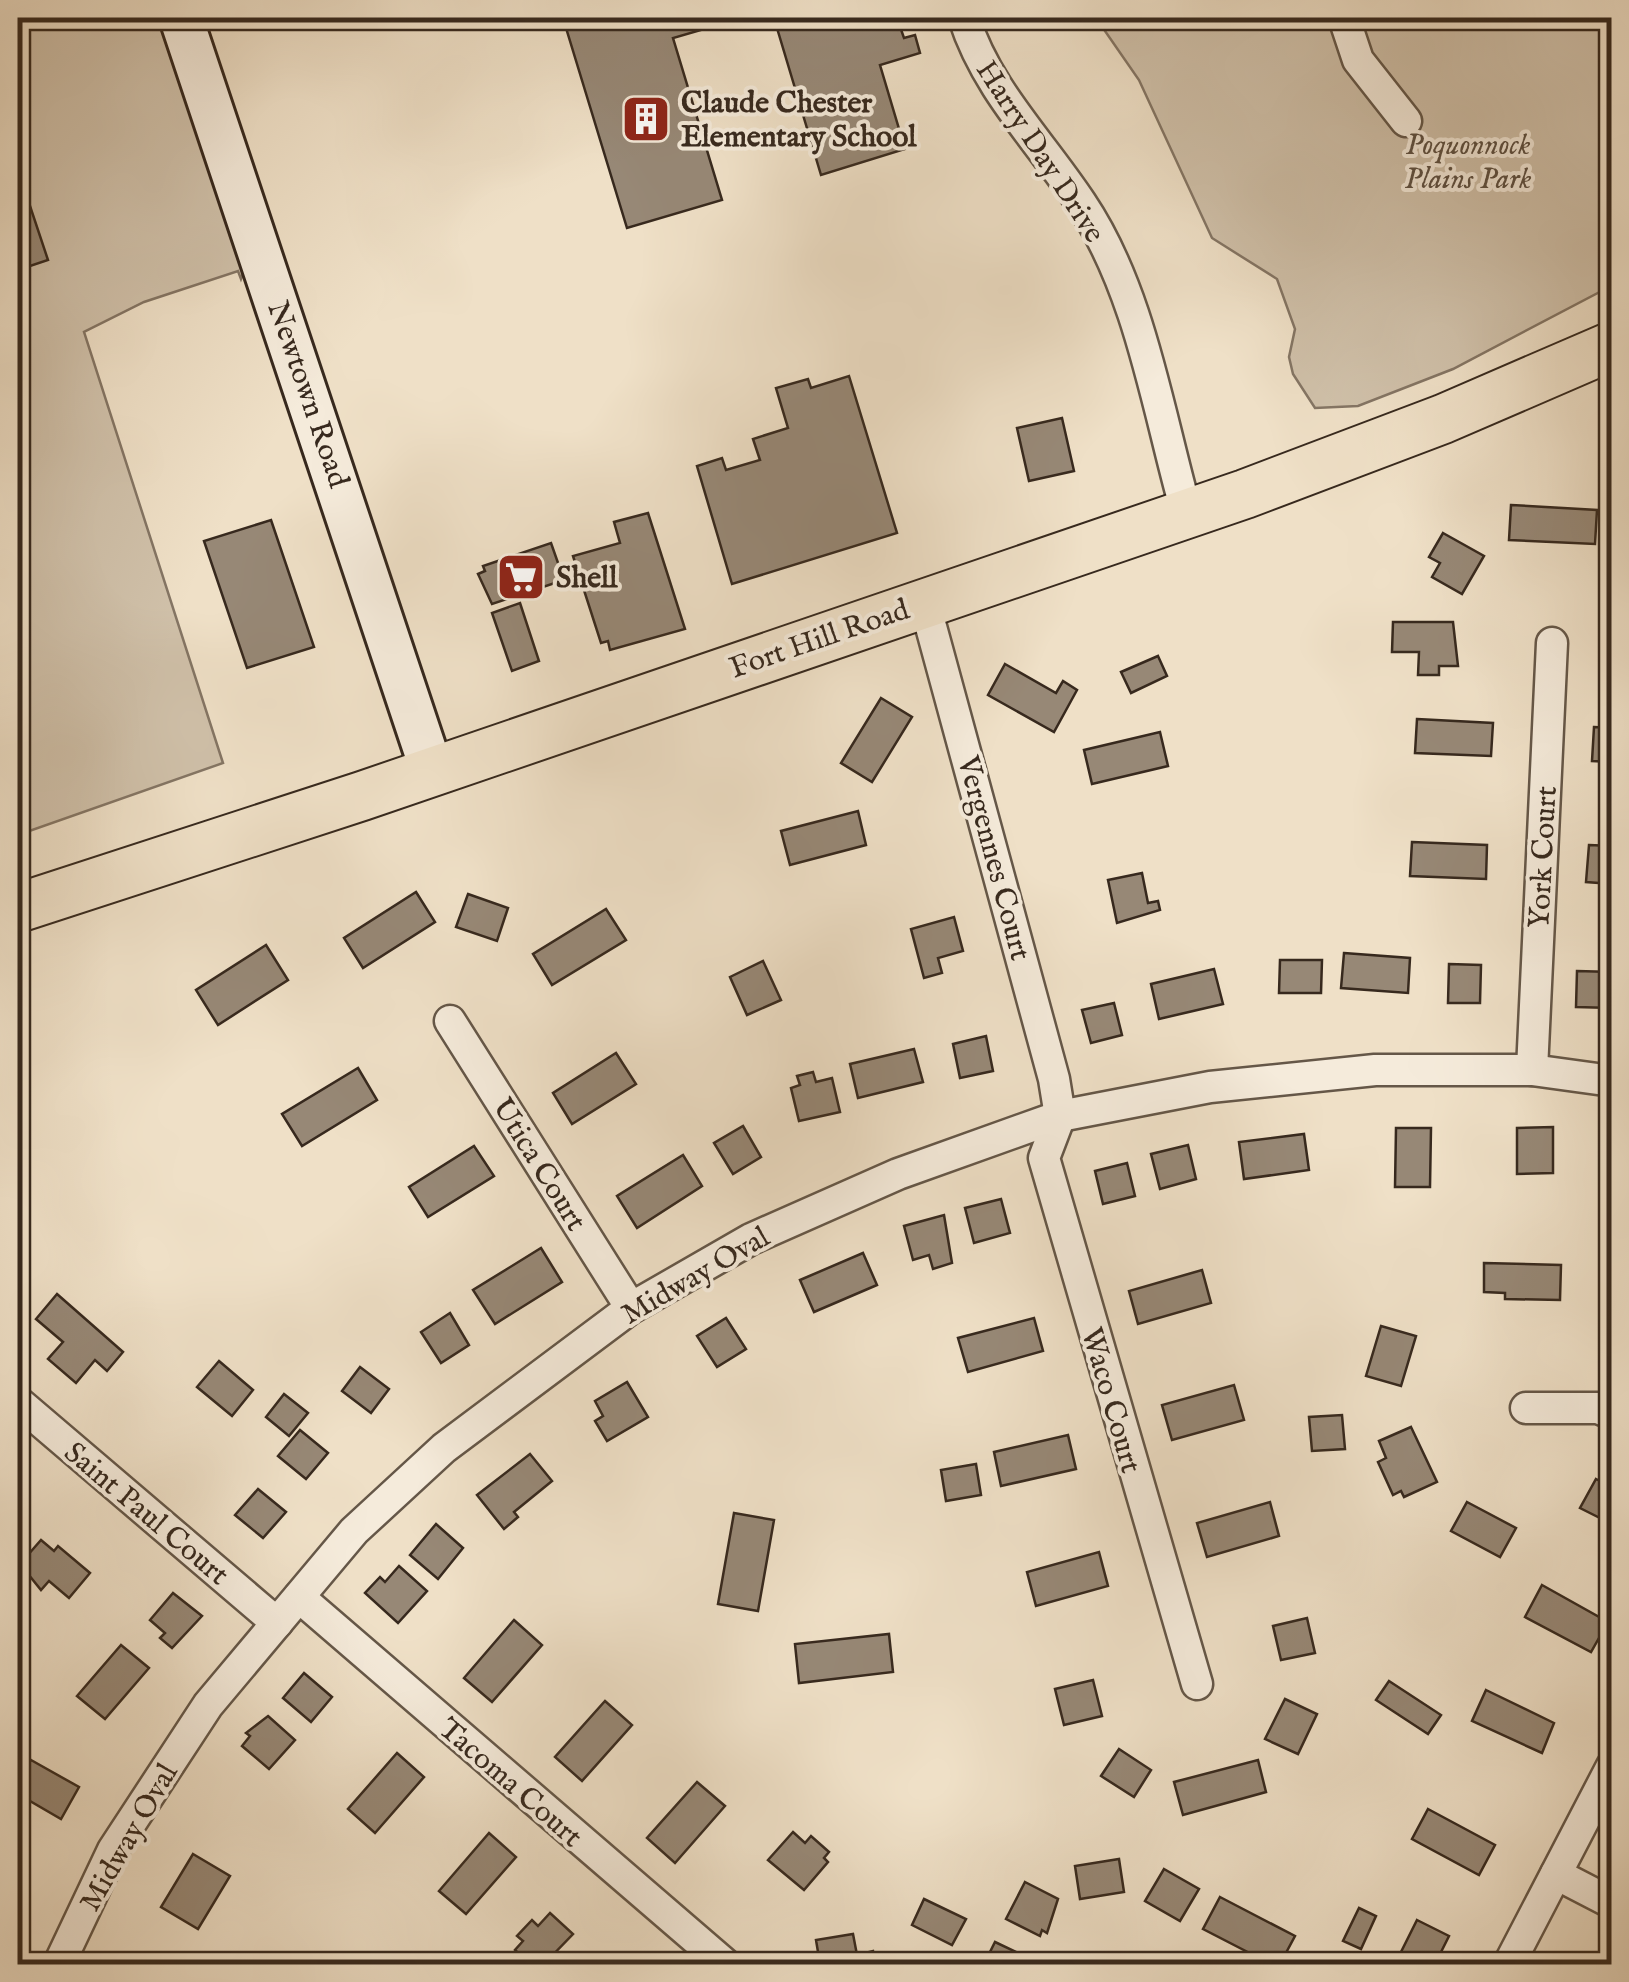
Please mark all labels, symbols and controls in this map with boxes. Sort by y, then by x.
street label: Harry Day Drive [966,54,1112,251]
place label: Claude Chester Elementary School [681,85,917,157]
building icon: Claude Chester Elementary School [620,93,672,145]
park label: Poquonnock Plains Park [1405,127,1531,199]
street label: Newtown Road [257,296,357,494]
supermarket icon: Shell [495,551,547,603]
place label: Shell [556,560,618,598]
street label: Fort Hill Road [725,591,915,688]
street label: Vergennes Court [947,751,1039,965]
street label: York Court [1521,785,1567,929]
street label: Utica Court [483,1092,594,1239]
street label: Midway Oval [615,1219,778,1334]
street label: Waco Court [1071,1323,1149,1478]
street label: Saint Paul Court [55,1434,236,1595]
street label: Tacoma Court [430,1711,590,1856]
street label: Midway Oval [72,1756,188,1919]

